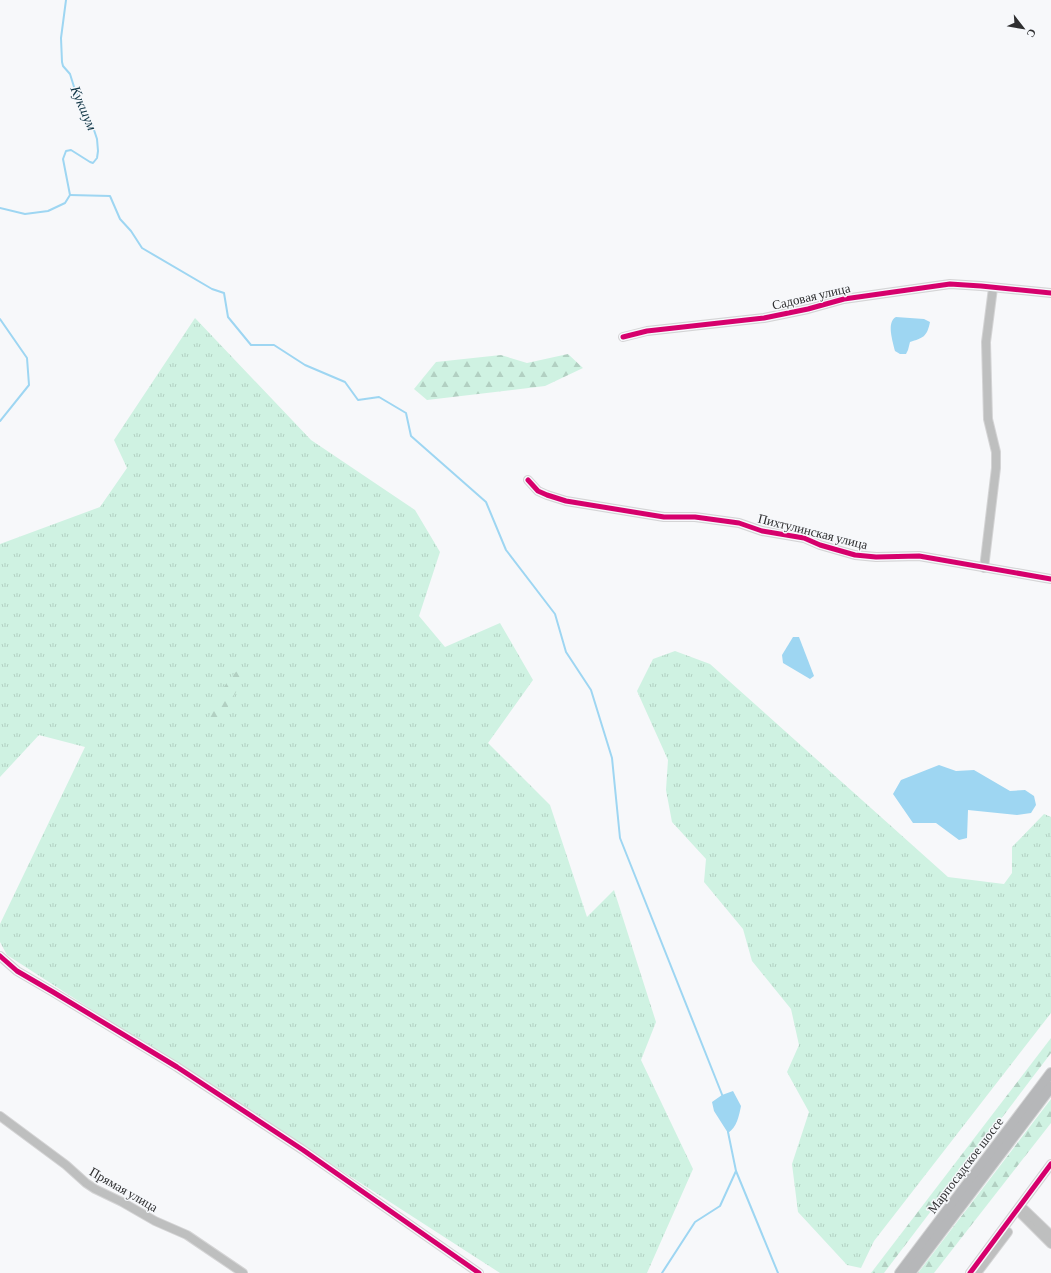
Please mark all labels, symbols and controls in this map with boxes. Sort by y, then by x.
north arrow [1003,8,1043,48]
text: С [1024,27,1039,40]
water label: Кукшум [67,82,101,133]
street label: Садовая улица [771,280,852,313]
street label: Пихтулинская улица [756,511,870,552]
street label: Марпосадское шоссе [924,1114,1007,1216]
street label: Прямая улица [87,1164,161,1215]

